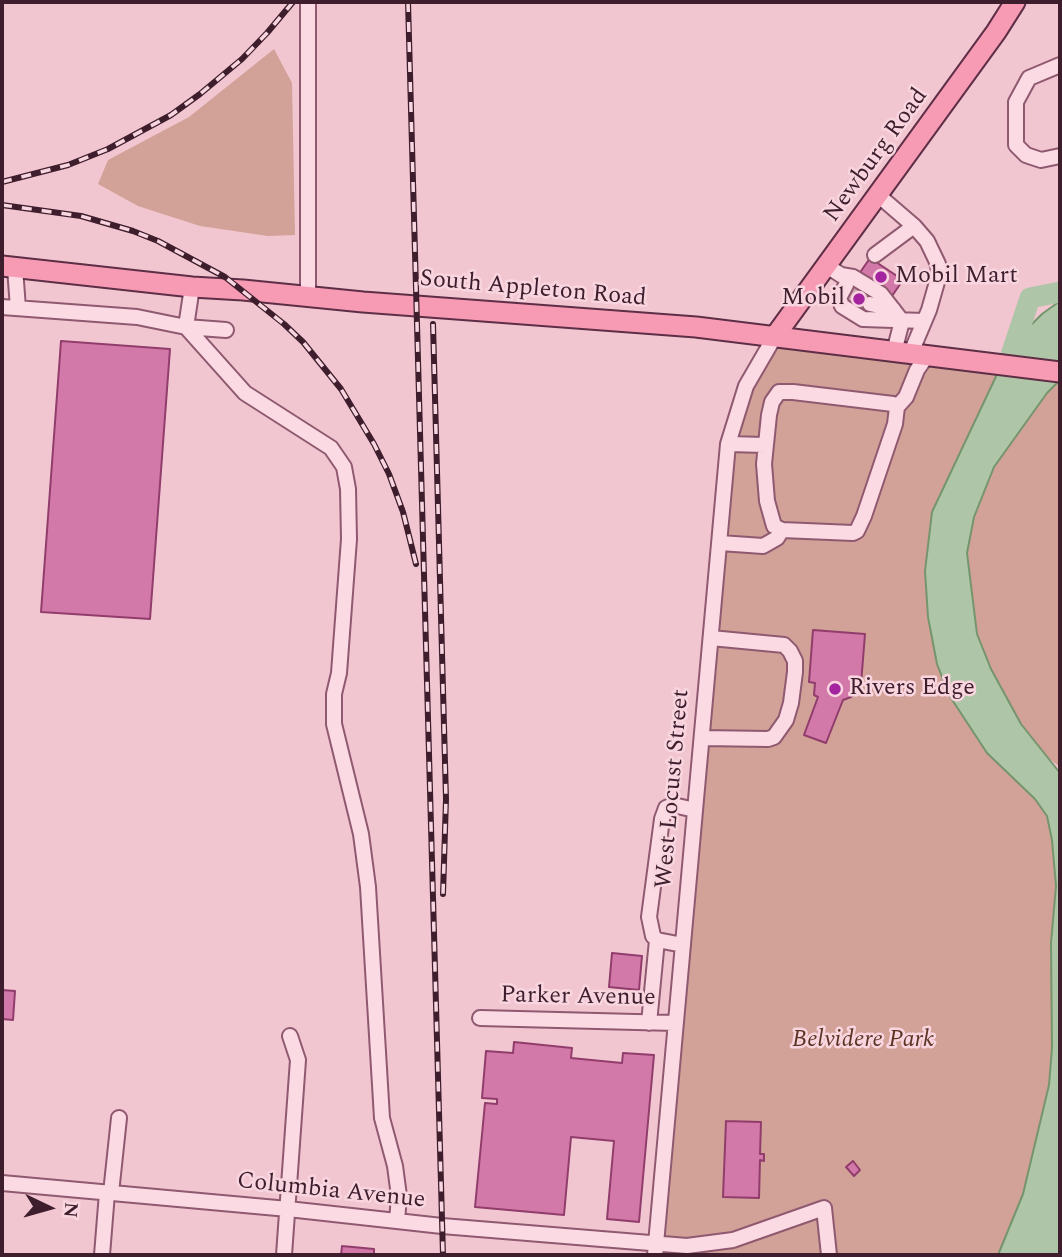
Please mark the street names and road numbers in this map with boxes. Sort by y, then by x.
street label: Newburg Road [819,83,935,229]
street label: South Appleton Road [418,266,648,314]
street label: West Locust Street [651,688,697,890]
street label: Parker Avenue [500,982,656,1014]
street label: Columbia Avenue [235,1168,427,1216]

